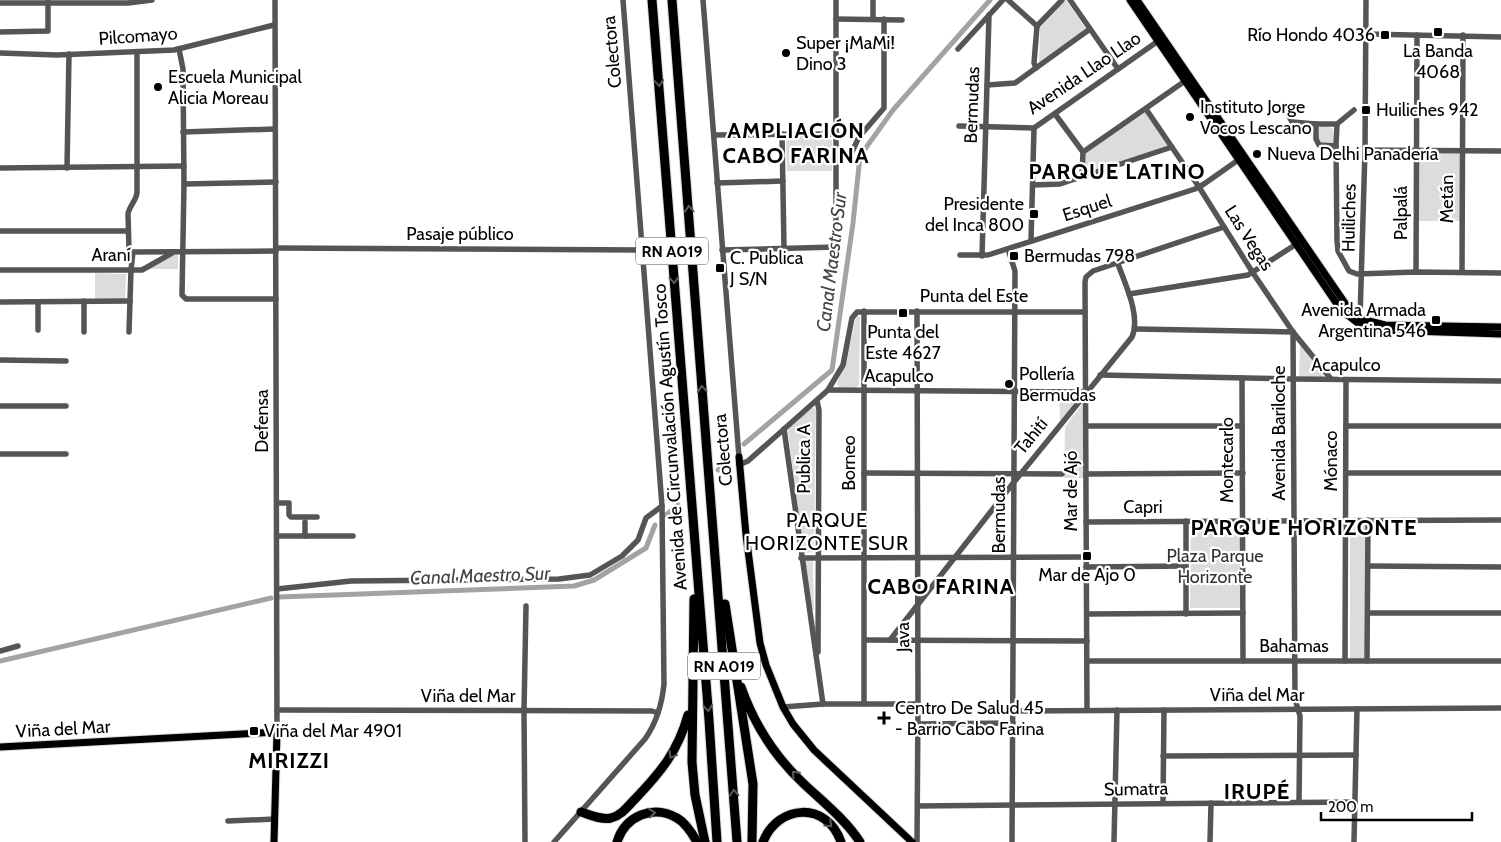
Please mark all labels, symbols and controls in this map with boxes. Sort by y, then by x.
street label: Colectora [598,15,626,89]
street label: Pilcomayo [98,22,178,50]
place label: Río Hondo 4036 [1247,24,1375,46]
marker: La Banda 4068 [1432,26,1444,38]
street label: Avenida Llao Llao [1023,27,1145,119]
marker: Río Hondo 4036 [1379,29,1391,41]
place label: Super ¡MaMi! Dino 3 [796,32,895,75]
place label: La Banda 4068 [1403,40,1473,83]
marker: Super ¡MaMi! Dino 3 [780,47,792,59]
place label: Escuela Municipal Alicia Moreau [168,66,302,109]
street label: Bermudas [960,66,984,144]
one-way arrow [653,80,664,88]
marker: Escuela Municipal Alicia Moreau [152,81,164,93]
place label: Instituto Jorge Vocos Lescano [1200,96,1312,139]
place label: Huiliches 942 [1376,99,1479,121]
marker: Huiliches 942 [1360,104,1372,116]
marker: Instituto Jorge Vocos Lescano [1184,111,1196,123]
district label: AMPLIACIÓN CABO FARINA [722,117,870,169]
place label: Nueva Delhi Panadería [1267,143,1439,165]
marker: Nueva Delhi Panadería [1251,148,1263,160]
district label: PARQUE LATINO [1029,158,1206,185]
street label: Metán [1436,175,1458,223]
street label: Huiliches [1337,184,1361,252]
street label: Palpalá [1390,185,1412,240]
water label: Canal Maestro Sur [812,190,852,333]
street label: Esquel [1060,190,1115,226]
place label: Presidente del Inca 800 [925,193,1024,236]
street label: Las Vegas [1220,201,1278,275]
one-way arrow [683,205,694,213]
marker: Presidente del Inca 800 [1028,208,1040,220]
street label: Pasaje público [406,223,514,245]
road number: RN A019 [636,238,708,264]
street label: Araní [91,244,131,266]
place label: Bermudas 798 [1024,245,1135,267]
place label: C. Publica J S/N [729,247,804,290]
marker: Bermudas 798 [1008,250,1020,262]
marker: C. Publica J S/N [714,262,726,274]
one-way arrow [668,277,679,285]
street label: Avenida de Circunvalación Agustín Tosco [648,283,692,591]
street label: Punta del Este [920,285,1028,307]
place label: Avenida Armada Argentina 546 [1301,299,1426,342]
marker: Punta del Este 4627 [897,307,909,319]
marker: Avenida Armada Argentina 546 [1430,314,1442,326]
place label: Punta del Este 4627 [865,321,941,364]
street label: Acapulco [1311,354,1381,376]
place label: Pollería Bermudas [1019,363,1096,406]
street label: Acapulco [864,365,934,387]
street label: Avenida Bariloche [1268,365,1290,501]
marker: Pollería Bermudas [1003,378,1015,390]
one-way arrow [697,384,708,392]
street label: Defensa [251,389,273,453]
street label: Colectora [709,413,737,487]
street label: Tahití [1010,413,1052,459]
street label: Montecarlo [1216,417,1238,503]
street label: Publica A [793,424,815,494]
street label: Mónaco [1320,430,1342,491]
street label: Borneo [838,435,860,491]
street label: Mar de Ajó [1060,450,1082,531]
street label: Bermudas [988,477,1010,553]
street label: Capri [1123,496,1163,518]
district label: PARQUE HORIZONTE SUR [745,508,909,555]
district label: PARQUE HORIZONTE [1190,514,1418,541]
park label: Plaza Parque Horizonte [1166,545,1264,588]
marker: Mar de Ajo 0 [1081,550,1093,562]
water label: Canal Maestro Sur [410,562,552,589]
place label: Mar de Ajo 0 [1038,564,1136,586]
district label: CABO FARINA [867,573,1015,600]
street label: Java [892,621,914,653]
street label: Bahamas [1259,635,1329,657]
road number: RN A019 [688,652,760,679]
street label: Viña del Mar [1210,684,1305,706]
street label: Viña del Mar [421,685,516,707]
place label: Centro De Salud 45 - Barrio Cabo Farina [895,697,1044,740]
one-way arrow [702,705,713,713]
marker: Centro De Salud 45 - Barrio Cabo Farina [877,711,891,725]
street label: Viña del Mar [15,716,111,742]
place label: Viña del Mar 4901 [264,720,402,742]
marker: Viña del Mar 4901 [248,725,260,737]
district label: MIRIZZI [248,747,330,774]
one-way arrow [668,749,678,758]
one-way arrow [792,771,801,780]
street label: Sumatra [1104,777,1169,801]
district label: IRUPÉ [1224,778,1290,805]
one-way arrow [729,789,740,797]
scale bar [1321,790,1472,822]
text: 200 m [1328,798,1373,816]
one-way arrow [648,808,656,819]
one-way arrow [823,818,832,827]

